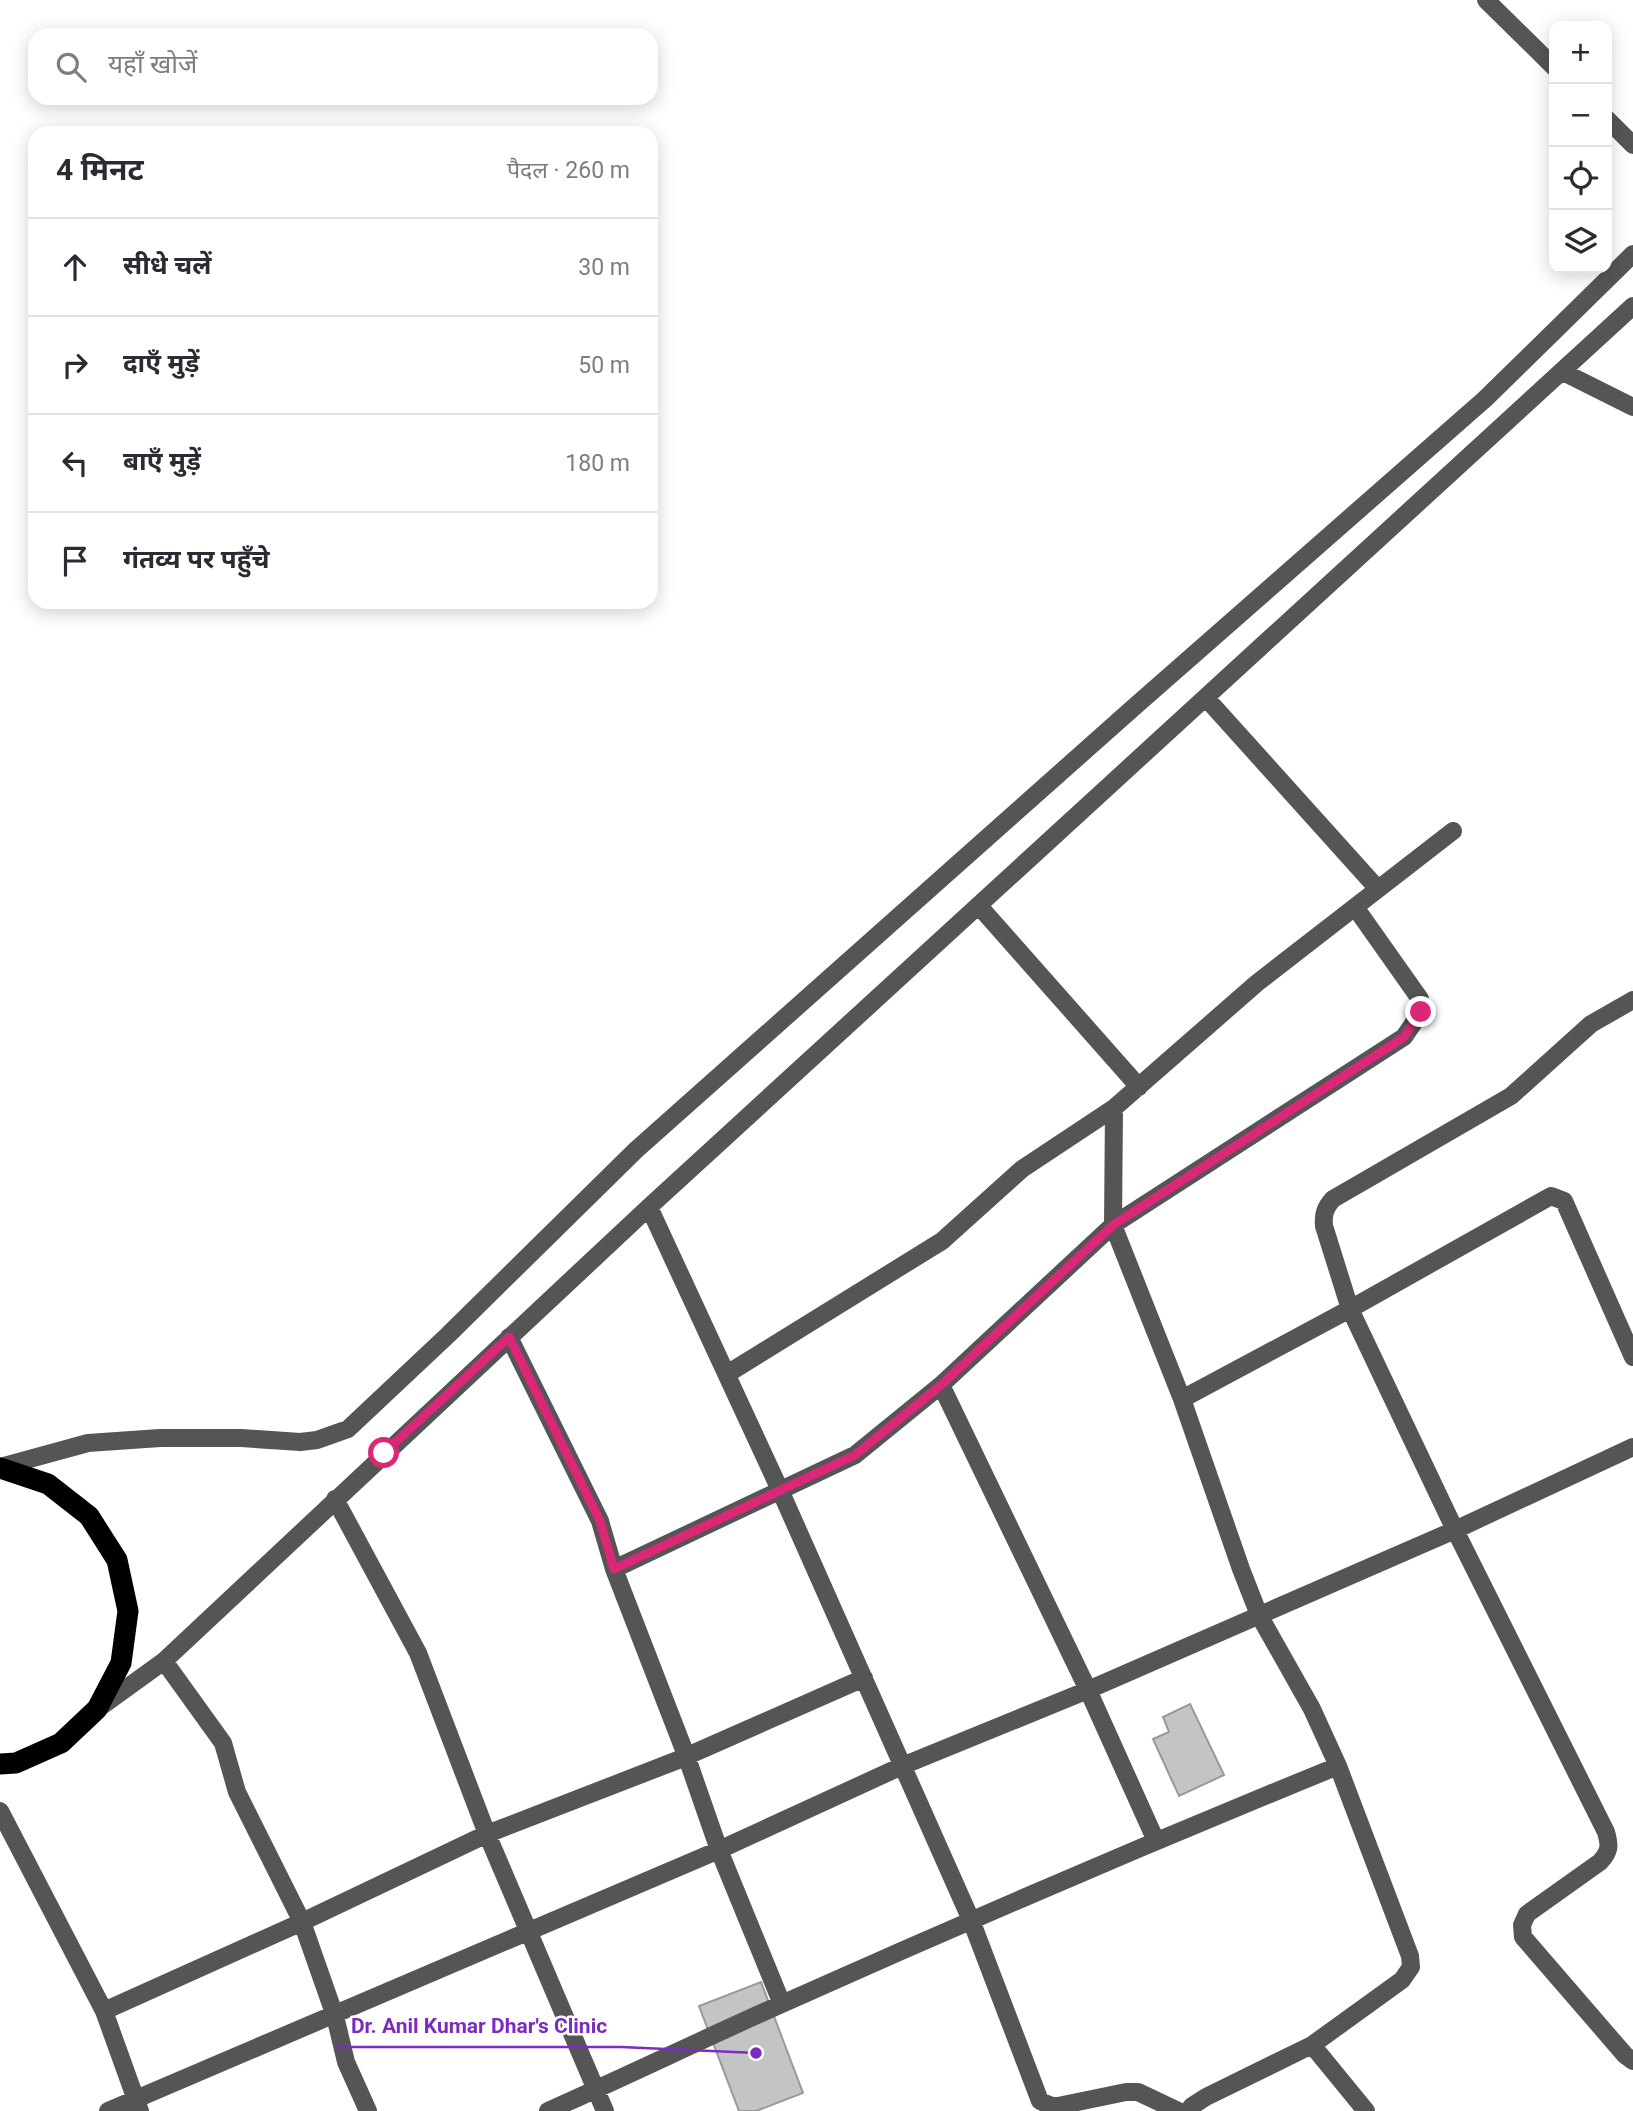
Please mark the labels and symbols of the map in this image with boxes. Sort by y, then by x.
route end [1405,996,1436,1027]
route start [368,1437,399,1468]
callout: Dr. Anil Kumar Dhar's Clinic [337,2005,621,2047]
text: Dr. Anil Kumar Dhar's Clinic [351,2014,607,2038]

